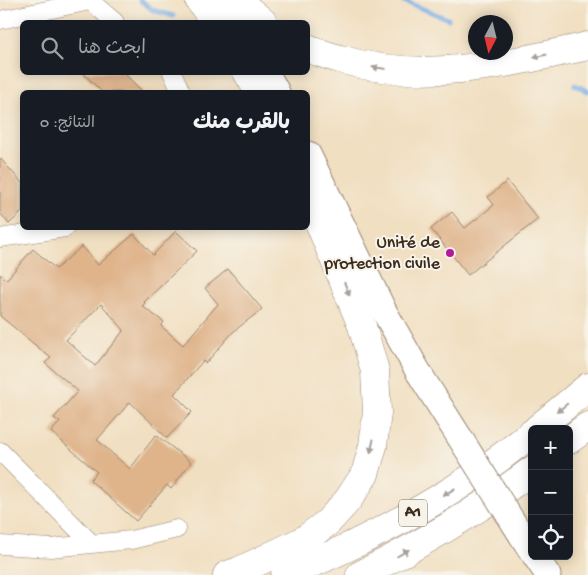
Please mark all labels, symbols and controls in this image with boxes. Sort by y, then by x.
north arrow [468,15,513,60]
search box [20,20,310,75]
icon: search [38,34,66,62]
text: ابحث هنا [78,38,146,61]
one-way arrow [533,52,548,60]
one-way arrow [371,64,387,72]
text: بالقرب منك [193,112,290,137]
text: النتائج: 0 [40,115,95,134]
place label: Unité de protection civile [323,233,441,275]
marker: Unité de protection civile [444,247,456,259]
one-way arrow [343,282,351,296]
one-way arrow [556,403,569,414]
map controls [528,425,573,560]
button: + [528,425,573,470]
one-way arrow [368,439,376,455]
button: − [528,470,573,515]
one-way arrow [443,487,456,496]
road number: A1 [399,499,427,526]
button: locate [528,515,573,560]
one-way arrow [396,549,411,557]

